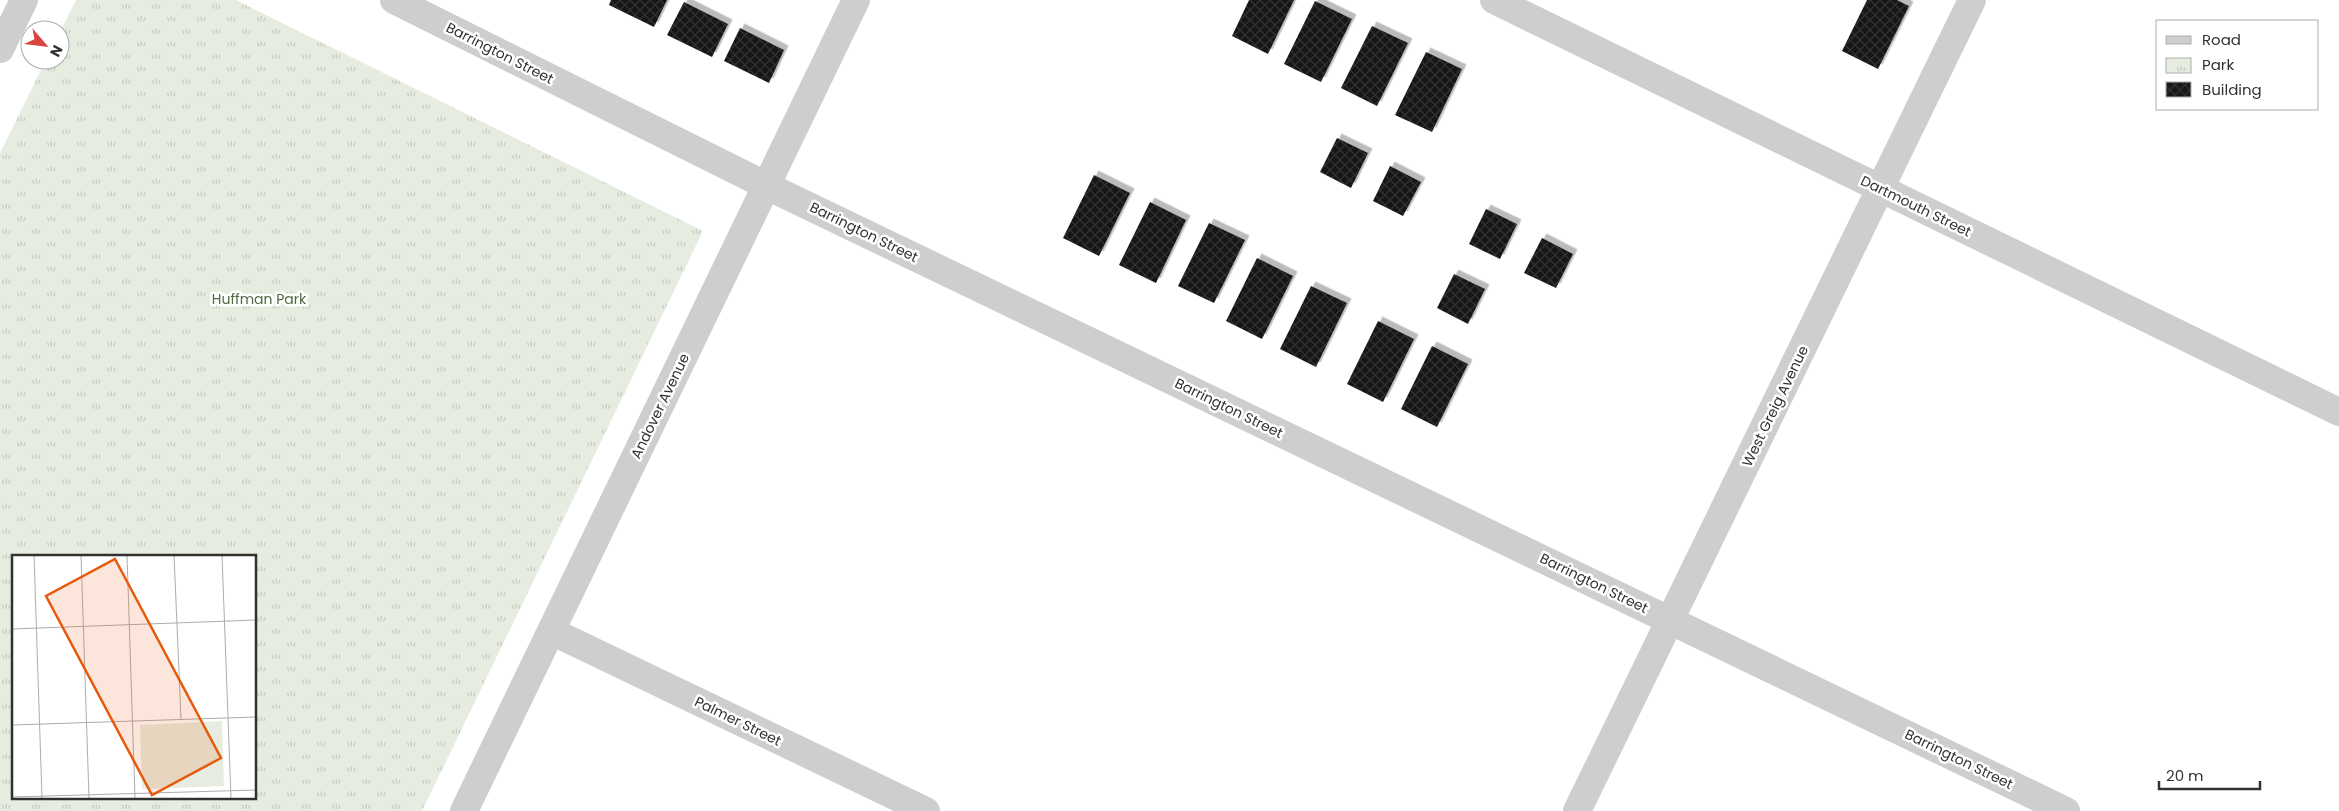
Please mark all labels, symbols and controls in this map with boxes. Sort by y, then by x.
street label: Barrington Street [443,17,557,89]
north arrow [20,20,70,70]
legend [2156,20,2319,110]
text: Road [2202,29,2241,50]
text: N [45,42,68,60]
text: Park [2202,54,2234,75]
text: Building [2202,79,2262,100]
street label: Dartmouth Street [1857,171,1975,241]
street label: Barrington Street [807,197,921,267]
park label: Huffman Park [212,289,307,309]
street label: West Greig Avenue [1737,342,1813,470]
street label: Andover Avenue [626,350,694,462]
street label: Barrington Street [1172,373,1286,443]
street label: Barrington Street [1537,548,1651,618]
inset map [12,555,256,798]
street label: Palmer Street [691,691,785,751]
street label: Barrington Street [1902,724,2016,794]
scale bar [2159,758,2260,790]
text: 20 m [2166,765,2204,786]

